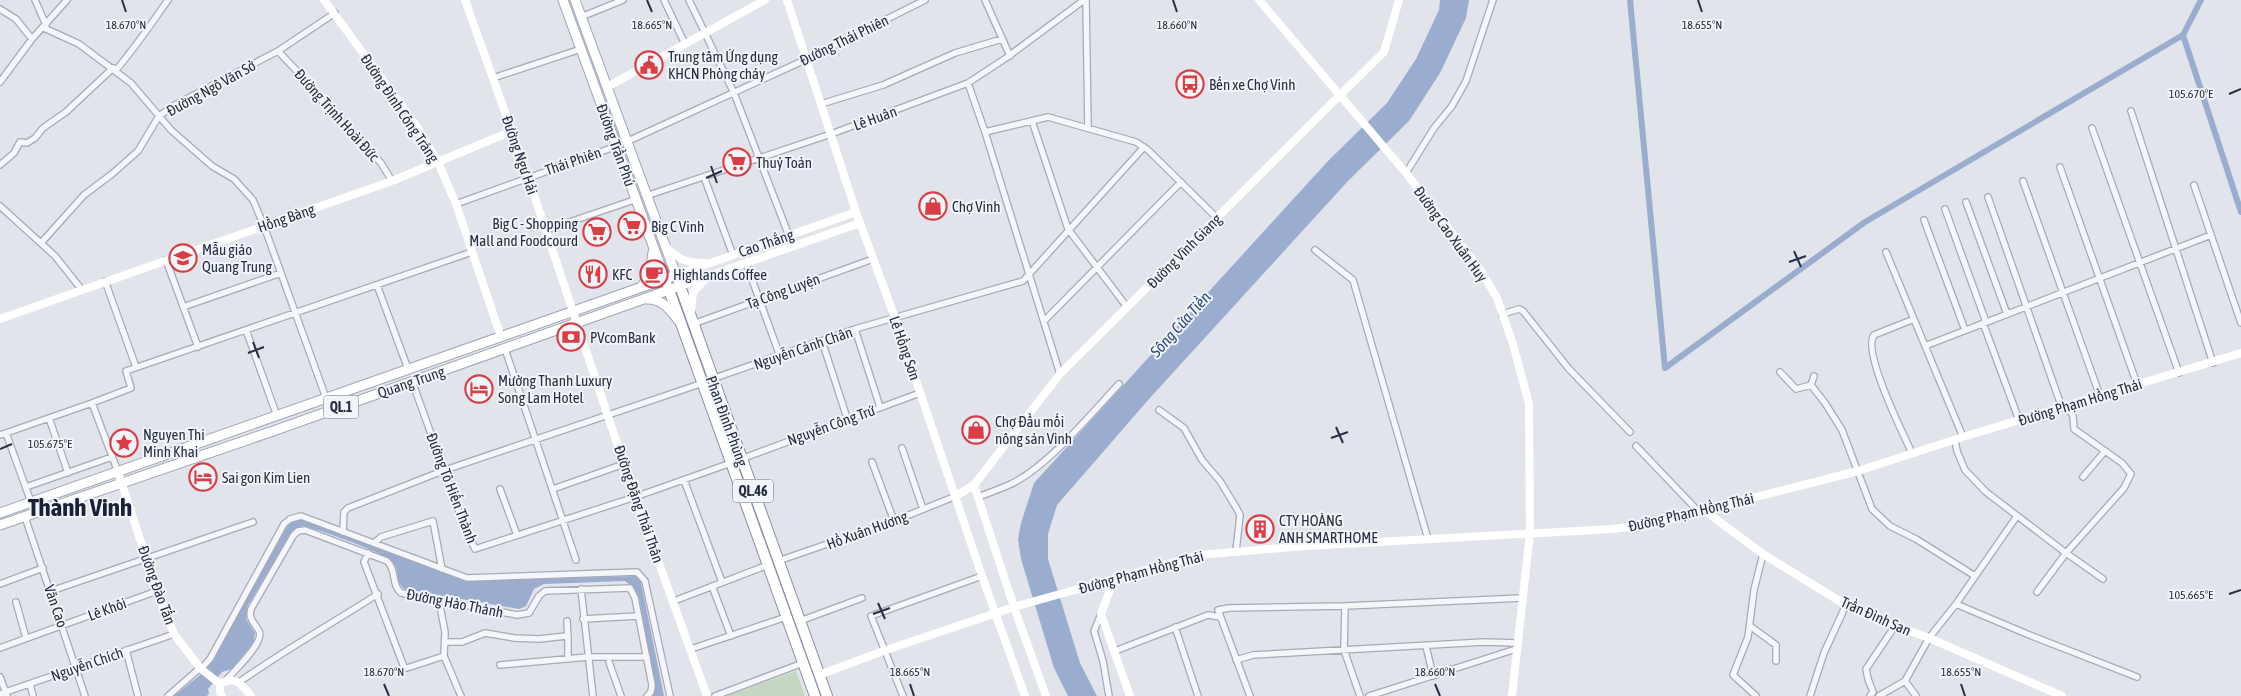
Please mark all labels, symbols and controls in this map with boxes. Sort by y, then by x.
street label: Đường Thái Phiên [797,11,891,69]
text: 18.670°N [106,18,146,32]
text: 18.665°N [632,18,672,32]
text: 18.660°N [1157,18,1197,32]
text: 18.655°N [1682,18,1722,32]
place label: Trung tâm Ứng dụng KHCN Phòng cháy [668,48,779,82]
public building icon: Trung tâm Ứng dụng KHCN Phòng cháy [634,50,664,80]
street label: Đường Đinh Công Tráng [357,51,443,166]
street label: Đường Ngô Văn Sở [164,57,258,119]
street label: Đường Trịnh Hoài Đức [291,65,383,165]
bus stop icon: Bến xe Chợ Vinh [1175,69,1205,99]
place label: Bến xe Chợ Vinh [1209,76,1296,93]
text: 105.670°E [2169,87,2213,101]
street label: Đường Trần Phú [593,101,639,189]
street label: Lê Huân [851,102,899,134]
street label: Đường Ngư Hải [499,113,541,197]
street label: Thái Phiên [543,143,603,179]
supermarket icon: Thuý Toản [722,147,752,177]
place label: Thuý Toản [756,154,812,171]
street label: Đường Cao Xuân Huy [1411,183,1491,285]
shop icon: Chợ Vinh [918,191,948,221]
place label: Chợ Vinh [952,198,1000,215]
street label: Hồng Bàng [255,200,317,236]
street label: Đường Vĩnh Giang [1143,210,1225,292]
supermarket icon: Big C Vinh [617,211,647,241]
place label: Big C - Shopping Mall and Foodcourd [469,215,579,249]
supermarket icon: Big C - Shopping Mall and Foodcourd [582,217,612,247]
place label: Big C Vinh [651,218,704,235]
street label: Cao Thắng [736,225,796,260]
place label: Mẫu giáo Quang Trung [202,241,272,275]
school or university icon: Mẫu giáo Quang Trung [168,243,198,273]
restaurant icon: KFC [578,259,608,289]
cafe icon: Highlands Coffee [639,259,669,289]
place label: KFC [612,266,632,283]
place label: Highlands Coffee [673,266,767,283]
street label: Tạ Công Luyện [744,270,822,312]
water label: Sông Cửa Tiền [1145,287,1215,362]
street label: Lê Hồng Sơn [886,314,924,382]
bank icon: PVcomBank [556,322,586,352]
street label: Nguyễn Cảnh Chân [751,323,855,373]
place label: PVcomBank [590,329,656,346]
street label: Quang Trung [375,362,447,401]
place label: Mường Thanh Luxury Song Lam Hotel [498,372,612,406]
street label: Phan Đình Phùng [703,373,751,469]
hotel icon: Mường Thanh Luxury Song Lam Hotel [464,374,494,404]
street label: Đường Phạm Hồng Thái [2016,375,2144,429]
road number: QL.1 [324,396,358,418]
street label: Nguyễn Công Trứ [785,401,878,449]
place label: Chợ Đầu mối nông sản Vinh [995,413,1072,447]
shop icon: Chợ Đầu mối nông sản Vinh [961,415,991,445]
place label: Nguyen Thi Minh Khai [143,426,205,460]
place icon: Nguyen Thi Minh Khai [109,428,139,458]
street label: Đường Tô Hiến Thành [423,430,481,546]
text: 105.675°E [28,437,72,451]
street label: Đường Đặng Thái Thân [611,443,667,565]
hotel icon: Sai gon Kim Lien [188,462,218,492]
place label: Sai gon Kim Lien [222,469,310,486]
road number: QL.46 [733,480,773,502]
street label: Đường Phạm Hồng Thái [1626,489,1756,535]
district label: Thành Vinh [28,493,132,521]
street label: Hồ Xuân Hương [824,507,910,552]
place label: CTY HOÀNG ANH SMARTHOME [1279,512,1378,546]
building icon: CTY HOÀNG ANH SMARTHOME [1245,514,1275,544]
street label: Đường Đào Tấn [135,543,179,627]
street label: Đường Phạm Hồng Thái [1077,547,1205,597]
street label: Văn Cao [41,582,71,630]
street label: Đường Hào Thành [405,585,505,621]
text: 105.665°E [2169,588,2213,602]
street label: Trần Đình San [1838,593,1914,639]
street label: Lê Khôi [85,594,129,624]
street label: Nguyễn Chích [49,644,125,684]
text: 18.670°N [364,665,404,679]
text: 18.665°N [890,665,930,679]
text: 18.660°N [1415,665,1455,679]
text: 18.655°N [1941,665,1981,679]

